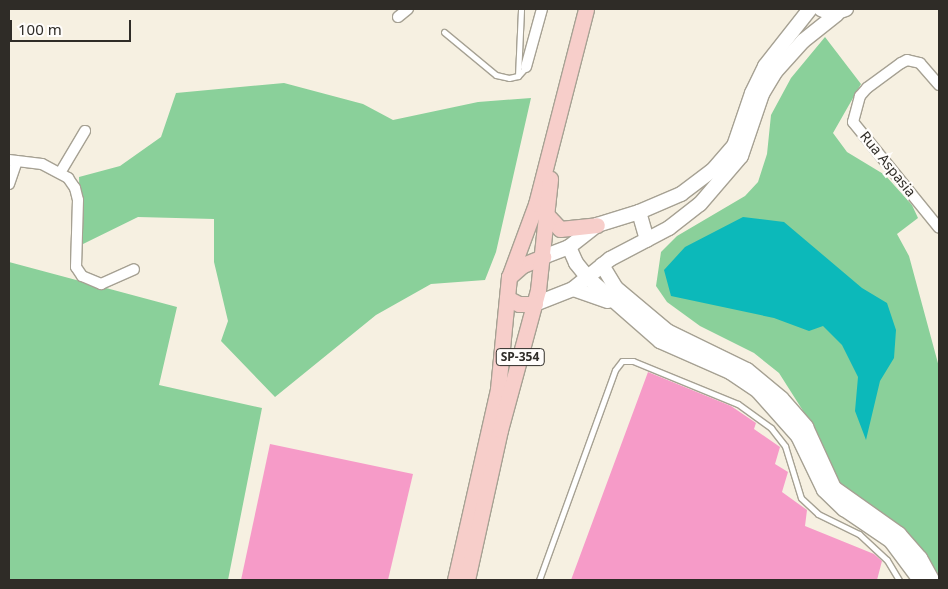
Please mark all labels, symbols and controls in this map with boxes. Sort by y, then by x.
scale bar [12,10,134,42]
text: 100 m [18,19,62,39]
street label: Rua Aspasia [857,128,919,200]
road number: SP-354 [495,348,545,367]

